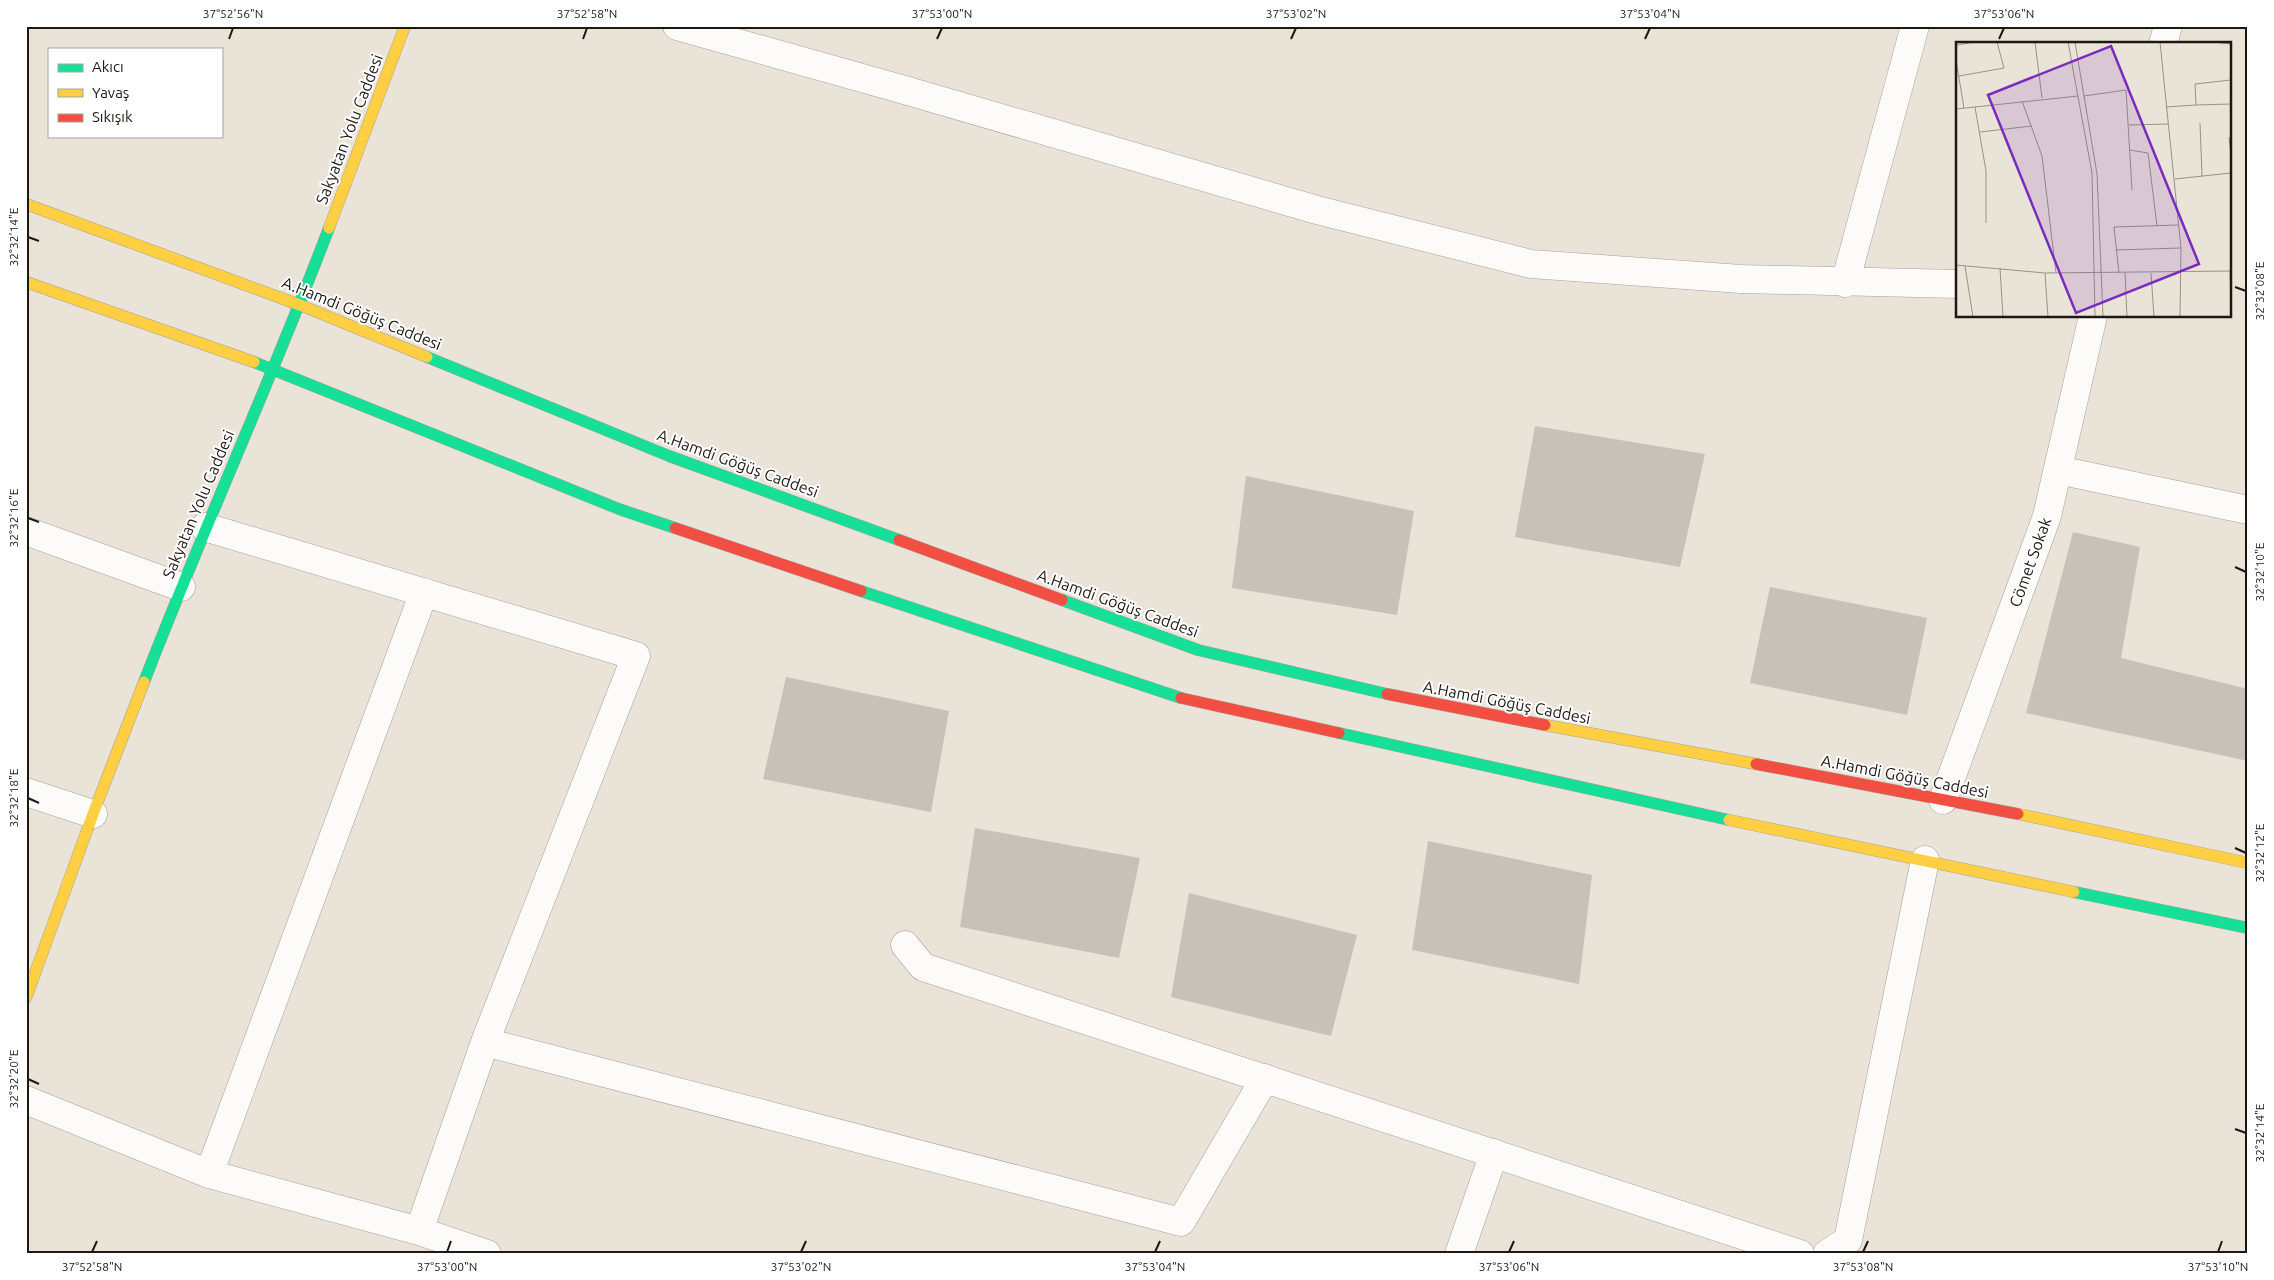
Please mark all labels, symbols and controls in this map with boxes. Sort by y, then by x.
text: 37°52'56"N [203,7,263,20]
text: 37°52'58"N [557,7,617,20]
text: 37°53'00"N [912,7,972,20]
text: 37°53'02"N [1266,7,1326,20]
text: 37°53'04"N [1620,7,1680,20]
text: 37°53'06"N [1974,7,2034,20]
inset map [1956,42,2232,318]
legend [48,48,222,138]
street label: Sakyatan Yolu Caddesi [312,51,386,207]
text: Akıcı [92,58,124,75]
text: Yavaş [92,84,129,101]
text: Sıkışık [92,108,133,125]
text: 32°32'14"E [7,207,20,266]
text: 32°32'08"E [2253,261,2266,320]
street label: A.Hamdi Göğüş Caddesi [280,273,444,353]
street label: A.Hamdi Göğüş Caddesi [655,425,821,501]
street label: Sakyatan Yolu Caddesi [159,427,237,581]
text: 32°32'16"E [7,488,20,547]
street label: Cömet Sokak [2005,515,2055,609]
text: 32°32'10"E [2253,542,2266,601]
street label: A.Hamdi Göğüş Caddesi [1035,565,1201,641]
street label: A.Hamdi Göğüş Caddesi [1422,677,1592,727]
street label: A.Hamdi Göğüş Caddesi [1820,751,1990,801]
text: 32°32'18"E [7,768,20,827]
text: 32°32'12"E [2253,823,2266,882]
text: 32°32'20"E [7,1049,20,1108]
text: 32°32'14"E [2253,1103,2266,1162]
text: 37°52'58"N [62,1260,122,1273]
text: 37°53'00"N [417,1260,477,1273]
text: 37°53'02"N [771,1260,831,1273]
text: 37°53'04"N [1125,1260,1185,1273]
text: 37°53'06"N [1479,1260,1539,1273]
text: 37°53'08"N [1833,1260,1893,1273]
text: 37°53'10"N [2188,1260,2248,1273]

